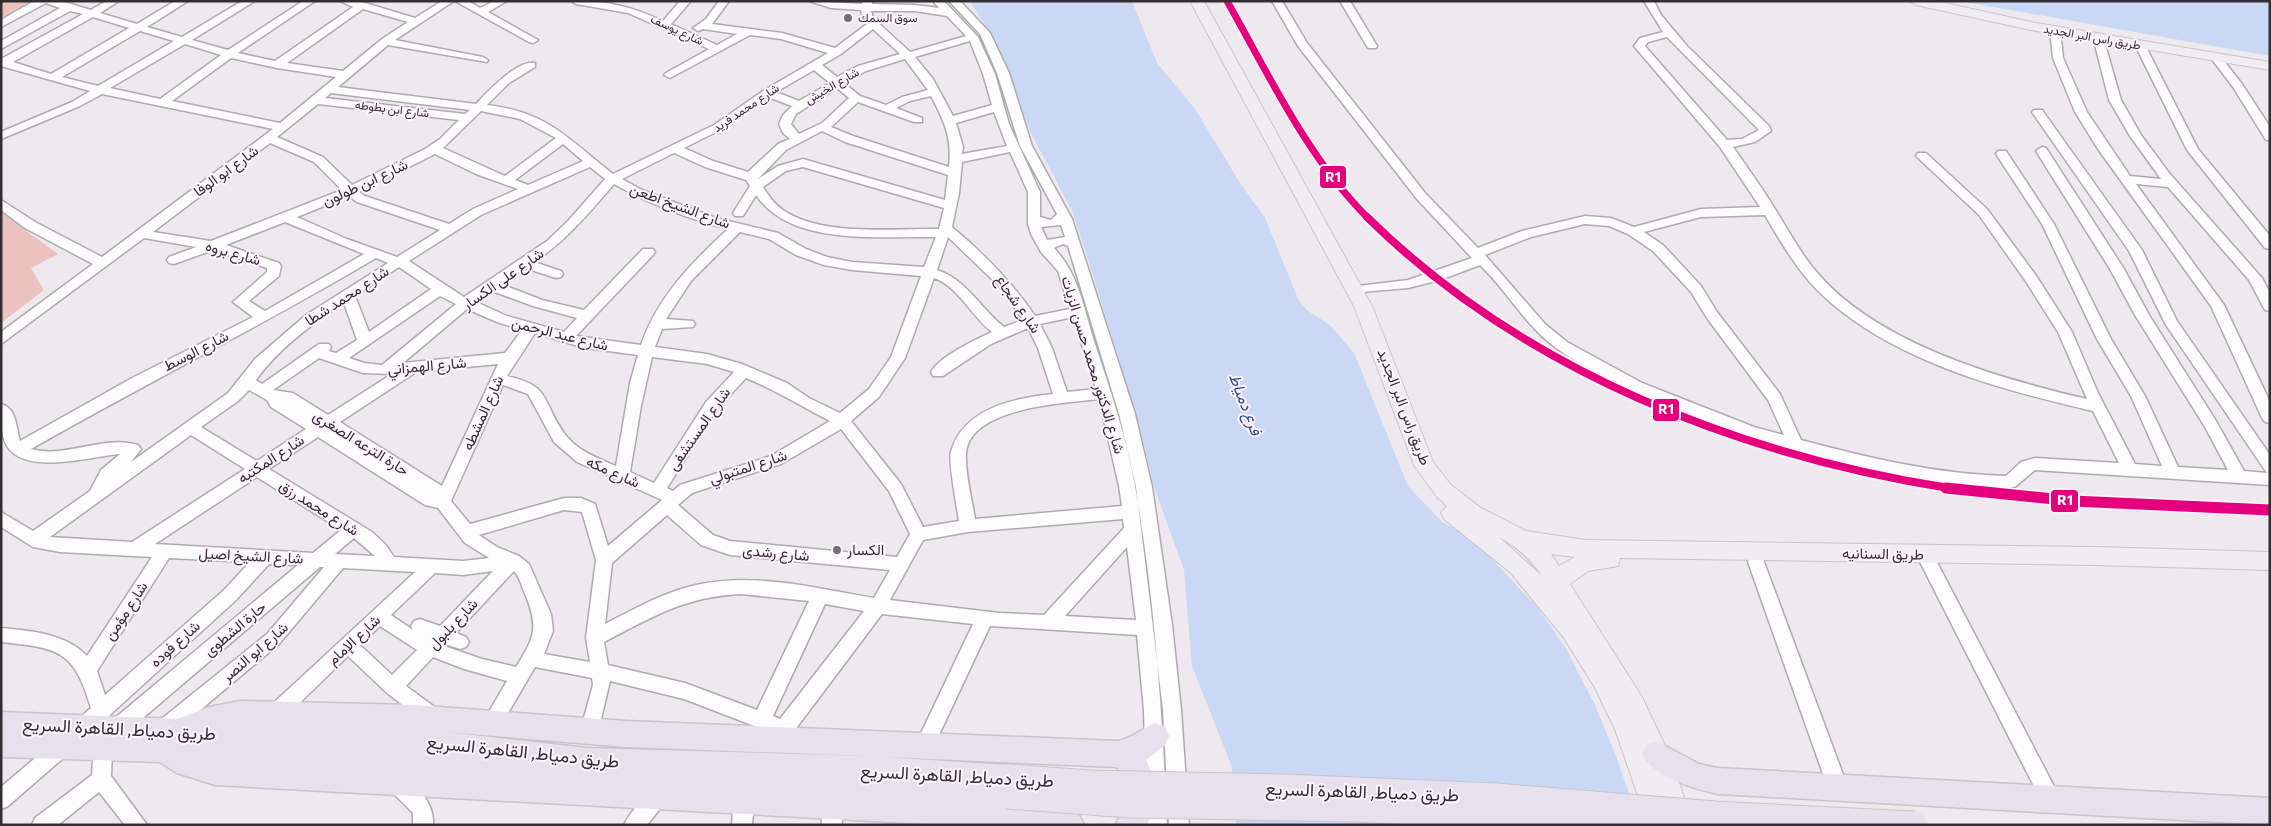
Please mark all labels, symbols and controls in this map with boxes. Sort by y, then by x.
place label: سوق السمك [858,10,918,26]
street label: شارع يوسف [647,11,706,50]
marker: سوق السمك [842,12,854,24]
street label: طريق راس البر الجديد [2042,21,2142,53]
street label: شارع الخيش [802,64,863,109]
street label: شارع محمد فريد [710,80,783,137]
street label: شارع ابن بطوطه [354,97,430,122]
street label: شارع ابو الوفا [189,141,263,202]
street label: شارع ابن طولون [319,154,412,212]
line badge: R1 [1319,165,1347,189]
text: R1 [1325,168,1341,185]
street label: شارع الشيخ اطعن [627,179,733,234]
street label: شارع بروه [203,236,263,271]
street label: شارع على الكسار [457,243,549,316]
street label: شارع محمد شطا [301,261,394,332]
street label: شارع شجاع [990,271,1046,338]
street label: شارع الدكتور محمد حسن الزيات [1055,274,1130,457]
street label: شارع عبد الرحمن [509,312,611,357]
street label: شارع الوسط [160,326,233,377]
street label: طريق راس البر الجديد [1373,346,1435,468]
street label: شارع الهمزاني [387,353,468,382]
water label: فرع دمياط [1223,370,1267,439]
street label: شارع المشطه [458,372,509,454]
street label: شارع المستشفى [663,383,736,475]
line badge: R1 [1652,398,1680,422]
text: R1 [1658,400,1674,417]
street label: حارة الترعه الصغرى [309,405,413,481]
street label: شارع المكتبه [234,430,309,489]
street label: شارع المتبولي [707,445,791,492]
street label: شارع مكه [583,451,643,494]
street label: شارع محمد رزق [275,475,363,541]
line badge: R1 [2050,489,2079,513]
text: R1 [2057,491,2073,508]
street label: شارع رشدى [741,540,811,567]
place label: الكسار [846,540,884,559]
street label: شارع الشيخ اصيل [198,543,304,570]
street label: طريق السنانيه [1842,543,1924,565]
marker: الكسار [831,544,843,556]
street label: شارع مؤمن [99,578,153,645]
street label: شارع بلبول [424,594,483,655]
street label: حارة الشطوى [200,597,270,661]
street label: شارع الإمام [323,610,386,671]
street label: شارع فوده [146,616,205,672]
street label: شارع ابو النصر [217,617,293,688]
street label: طريق دمياط, القاهرة السريع [22,712,216,746]
street label: طريق دمياط, القاهرة السريع [425,730,621,774]
street label: طريق دمياط, القاهرة السريع [860,759,1054,793]
street label: طريق دمياط, القاهرة السريع [1265,777,1459,807]

